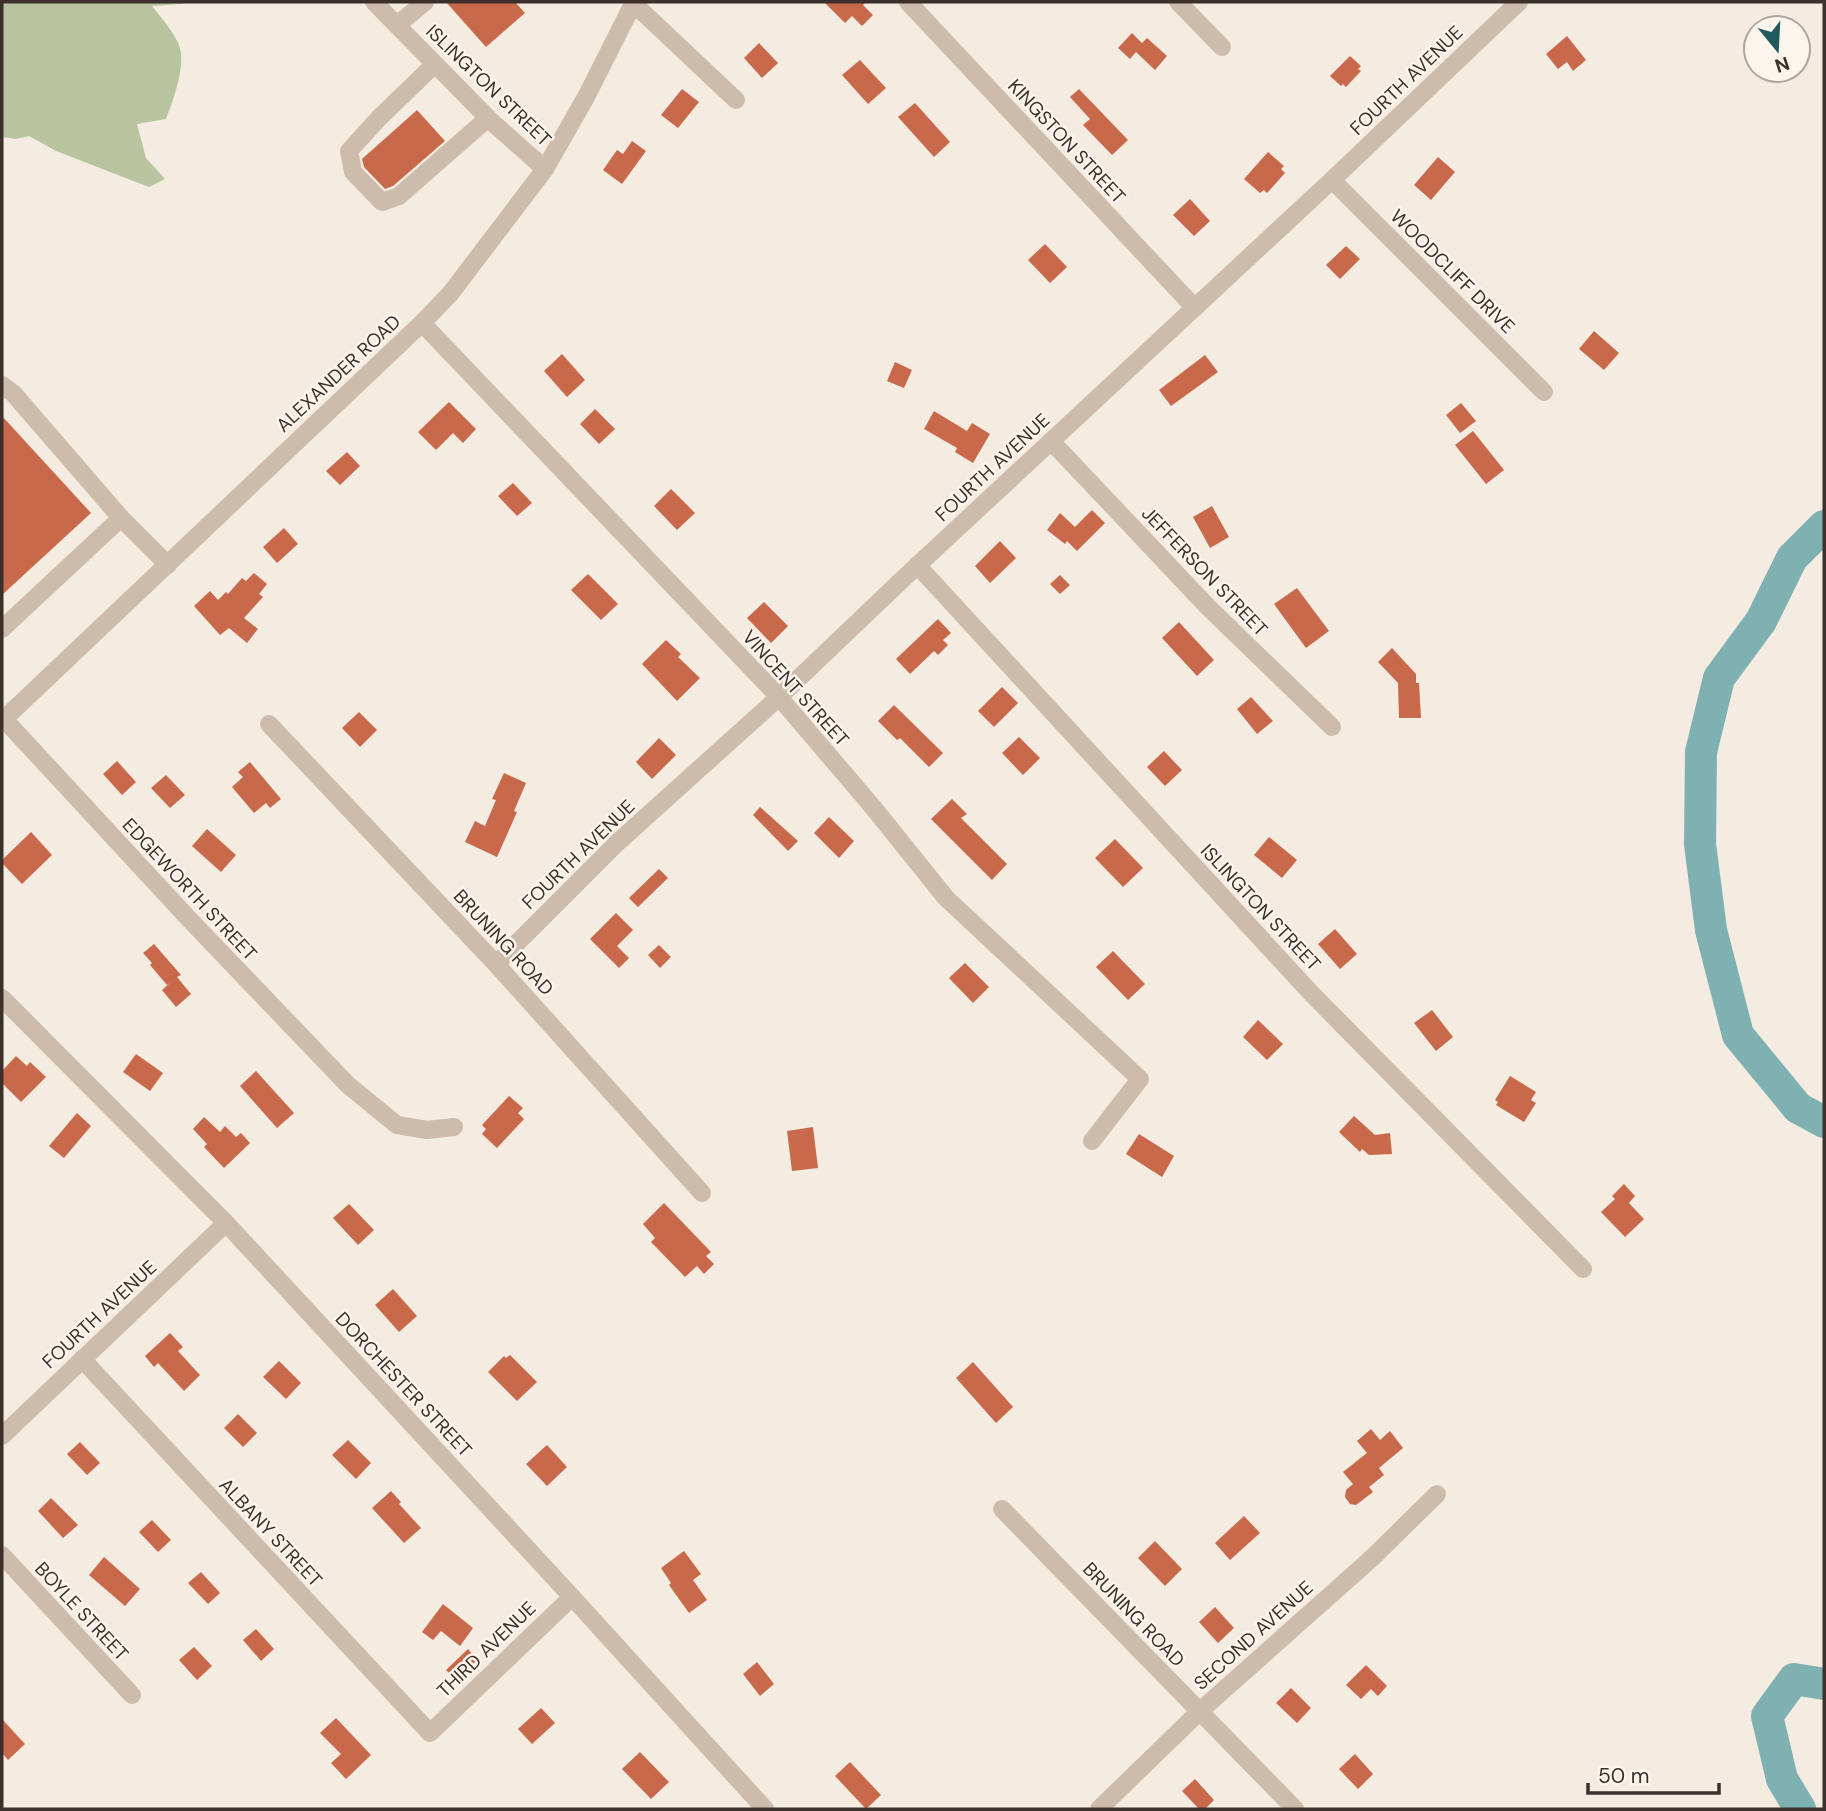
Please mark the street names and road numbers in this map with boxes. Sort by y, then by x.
street label: ISLINGTON STREET [421,19,557,152]
street label: FOURTH AVENUE [1345,20,1468,141]
street label: KINGSTON STREET [1002,74,1131,209]
street label: WOODCLIFF DRIVE [1385,204,1520,339]
street label: ALEXANDER ROAD [271,309,406,438]
street label: FOURTH AVENUE [930,408,1055,527]
street label: JEFFERSON STREET [1136,501,1273,642]
street label: VINCENT STREET [737,625,855,752]
street label: FOURTH AVENUE [517,794,640,915]
street label: EDGEWORTH STREET [117,813,263,966]
street label: ISLINGTON STREET [1195,838,1326,976]
street label: BRUNING ROAD [448,884,559,1001]
street label: FOURTH AVENUE [37,1255,162,1374]
street label: DORCHESTER STREET [330,1306,478,1462]
street label: ALBANY STREET [214,1472,328,1592]
street label: BOYLE STREET [29,1556,134,1666]
street label: BRUNING ROAD [1077,1557,1190,1672]
street label: SECOND AVENUE [1189,1575,1318,1695]
street label: THIRD AVENUE [432,1596,541,1703]

